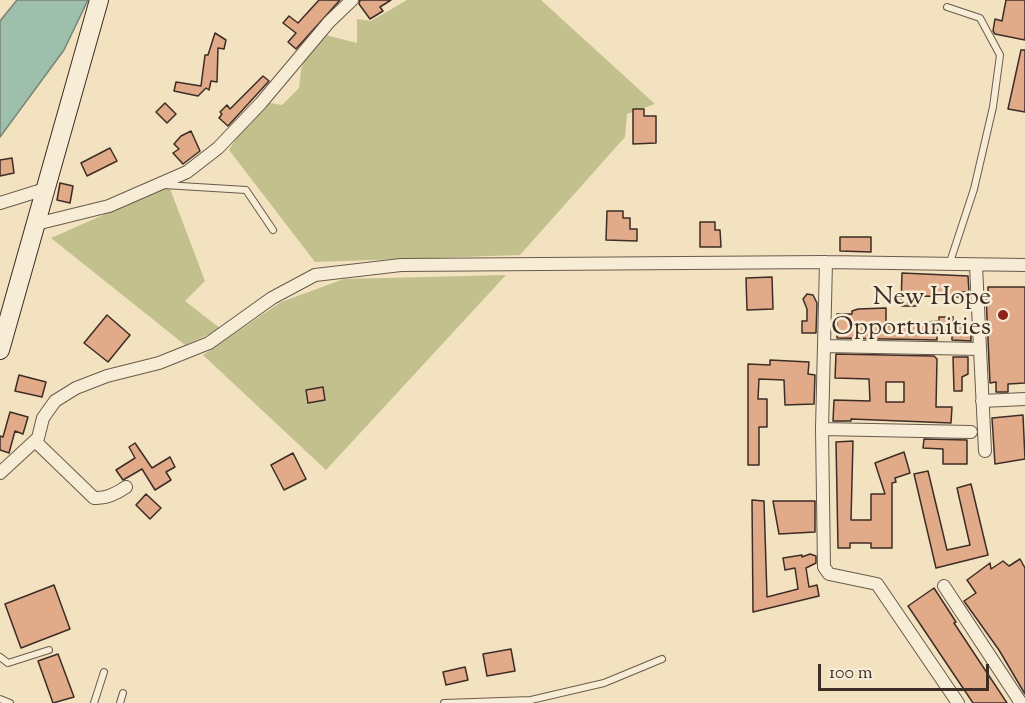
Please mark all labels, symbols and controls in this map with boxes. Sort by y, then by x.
place label: New Hope Opportunities [831,284,991,346]
marker: New Hope Opportunities [996,308,1010,322]
scale bar [821,652,992,690]
text: 100 m [829,661,873,687]

